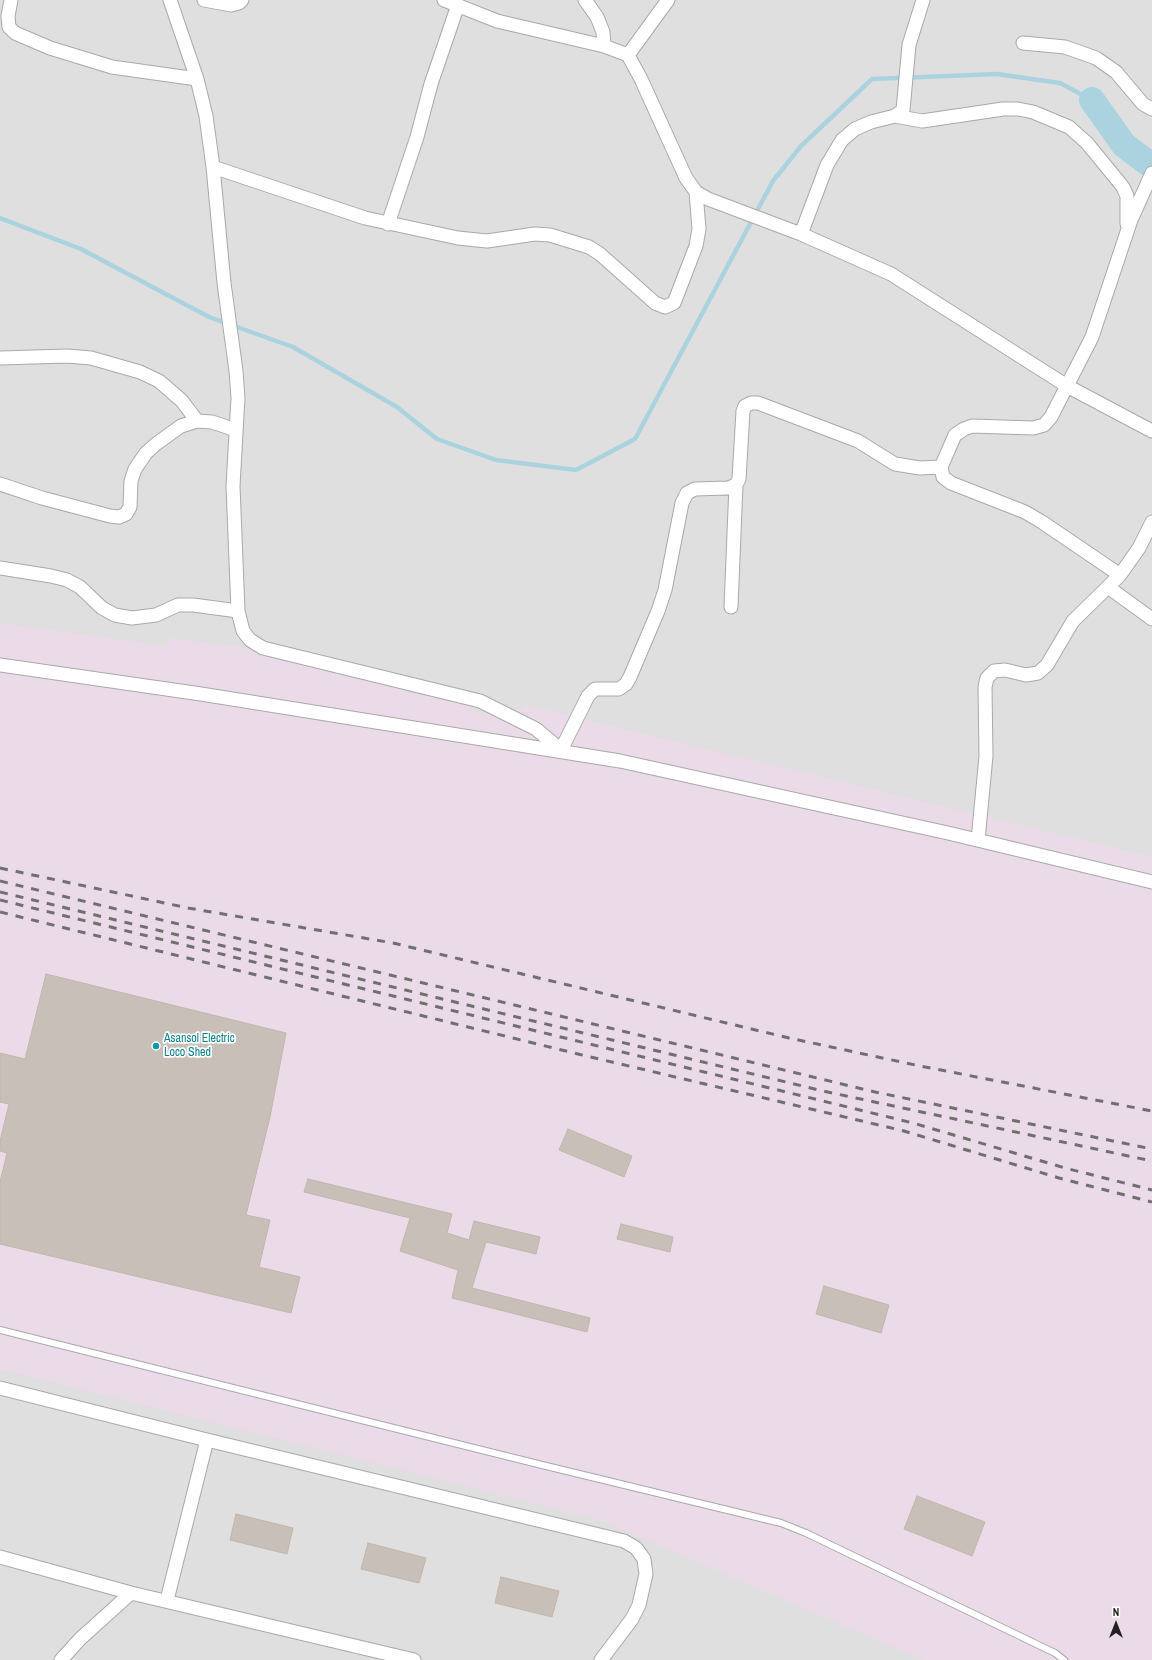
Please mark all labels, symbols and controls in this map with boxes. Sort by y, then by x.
place label: Asansol Electric Loco Shed [164,1032,235,1060]
marker: Asansol Electric Loco Shed [151,1041,161,1051]
north arrow [1096,1604,1136,1644]
text: N [1113,1605,1119,1619]

